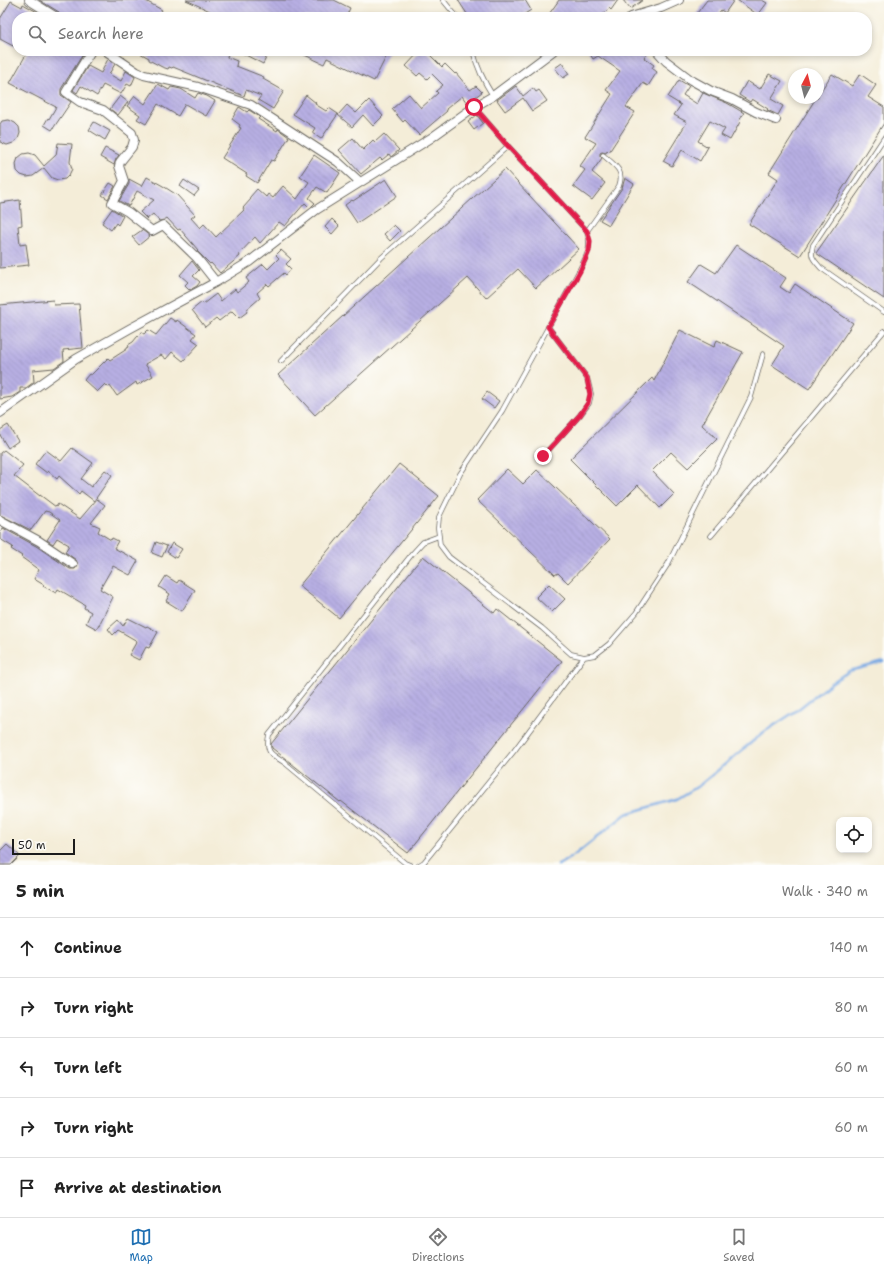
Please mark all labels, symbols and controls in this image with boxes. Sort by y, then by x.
search box [12,12,872,56]
icon: search [26,23,48,45]
text: Search here [58,24,144,44]
north arrow [788,68,824,104]
route start [465,98,483,116]
route end [534,447,552,465]
map controls [836,817,872,853]
button: locate [836,817,872,853]
scale bar [12,837,75,856]
text: 50 m [18,838,46,853]
text: 5 min [16,880,64,902]
text: Walk · 340 m [782,883,868,900]
icon: ahead [16,937,38,959]
text: Continue [54,938,122,958]
text: 140 m [829,939,868,956]
icon: right [16,997,38,1019]
text: Turn right [54,998,134,1018]
text: 80 m [834,999,868,1016]
icon: left [16,1057,38,1079]
text: Turn left [54,1058,122,1078]
text: 60 m [835,1059,868,1076]
icon: right [16,1117,38,1139]
text: Turn right [54,1118,134,1138]
text: 60 m [835,1119,868,1136]
icon: arrive [16,1177,38,1199]
text: Arrive at destination [54,1178,222,1198]
tab: Map [129,1226,153,1265]
tab: Directions [412,1226,464,1265]
tab: Saved [723,1226,755,1265]

